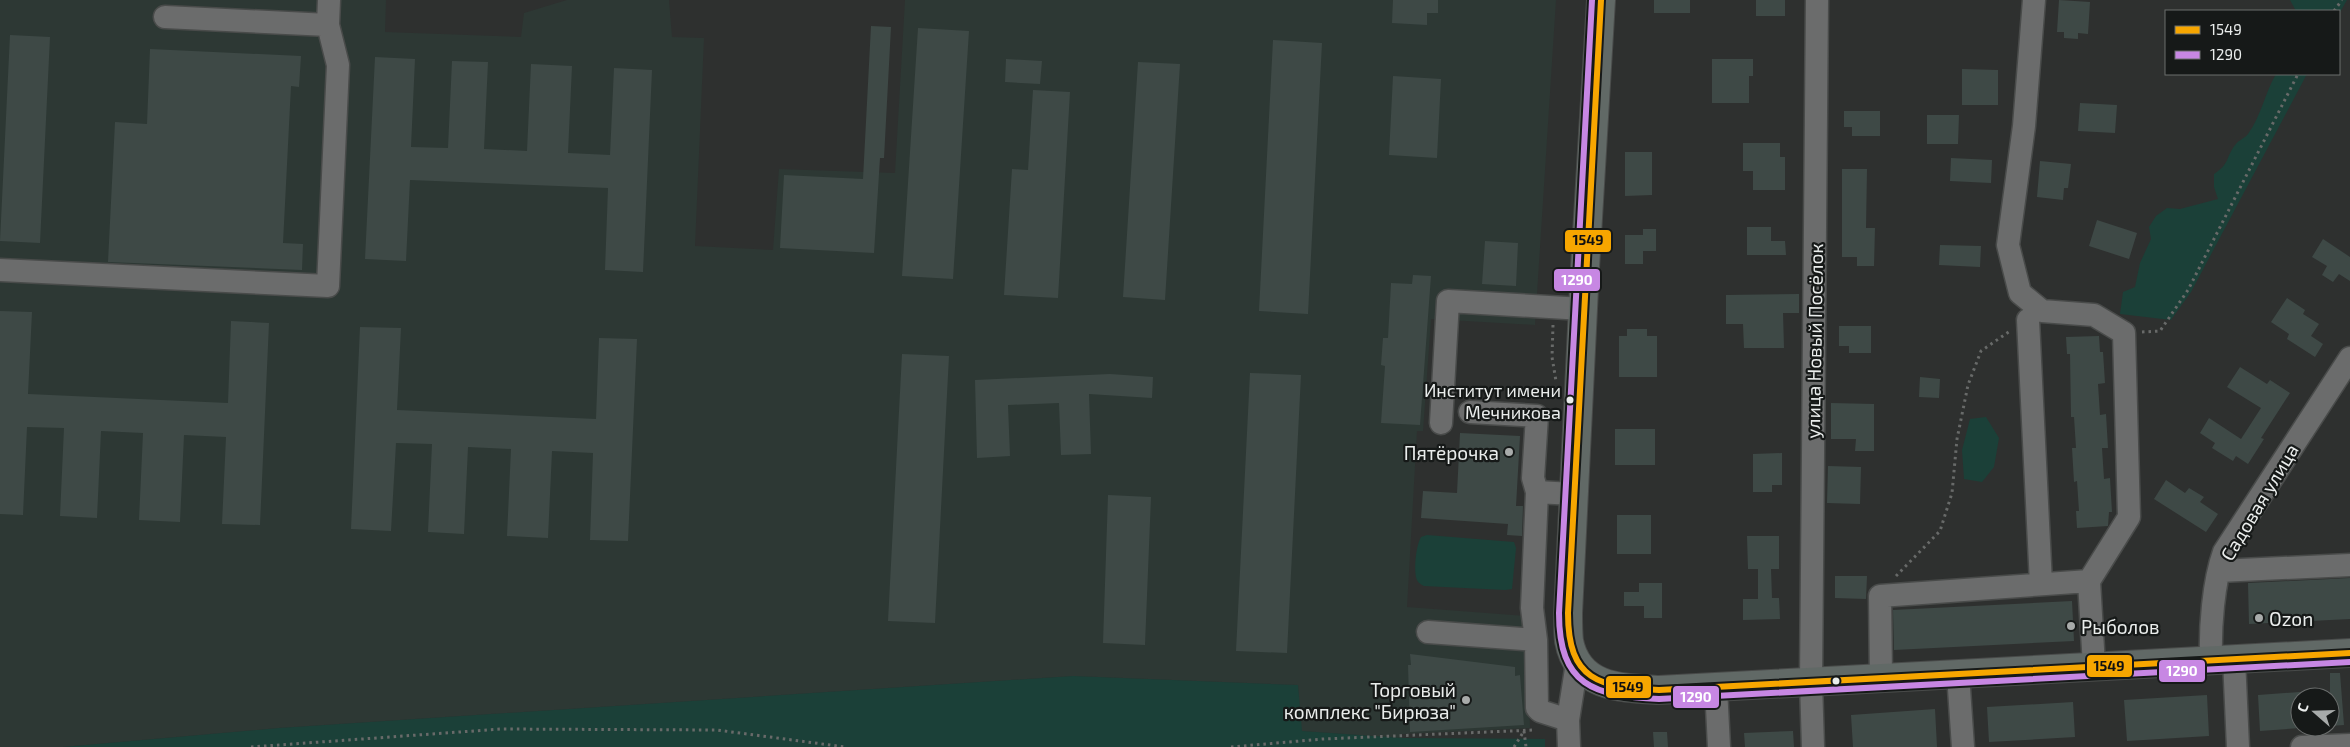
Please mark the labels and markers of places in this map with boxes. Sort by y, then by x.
place label: Институт имени Мечникова [1424,379,1561,423]
marker: Институт имени Мечникова [1565,395,1575,405]
place label: Пятёрочка [1404,441,1499,464]
marker: Пятёрочка [1503,446,1515,458]
place label: Ozon [2269,607,2313,630]
marker: Ozon [2253,612,2265,624]
place label: Рыболов [2081,615,2160,638]
marker: Рыболов [2065,620,2077,632]
unlabelled marker [1831,676,1841,686]
place label: Торговый комплекс "Бирюза" [1284,678,1456,723]
marker: Торговый комплекс "Бирюза" [1460,694,1472,706]

